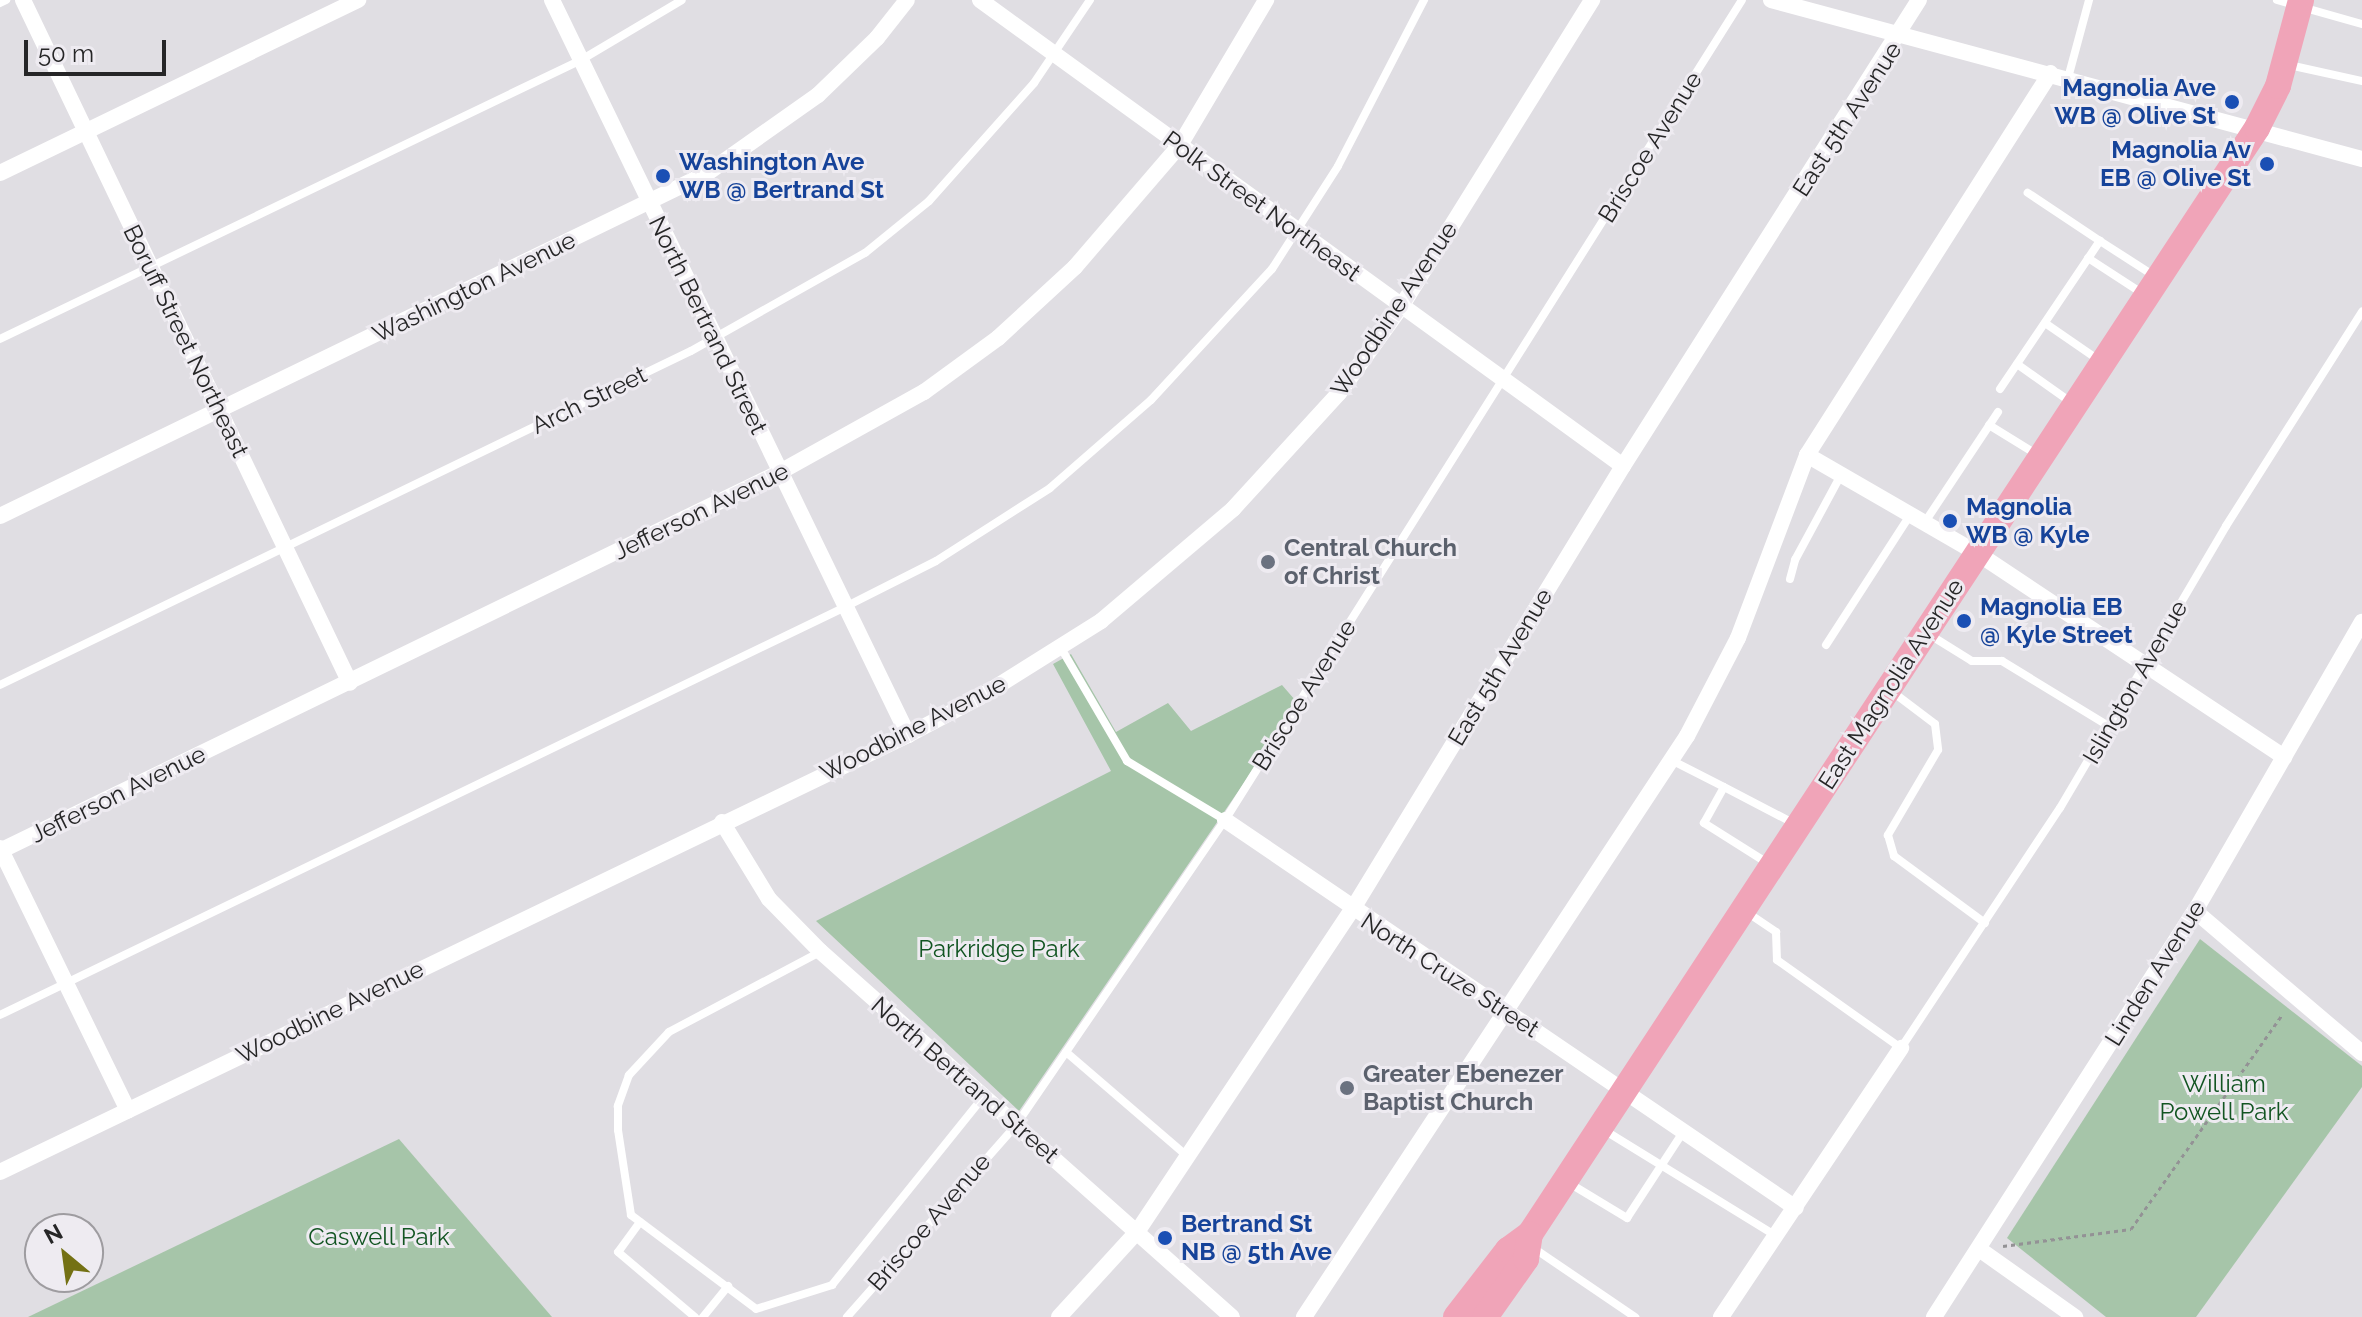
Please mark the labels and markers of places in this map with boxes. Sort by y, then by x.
place label: Magnolia Ave WB @ Olive St [2054,74,2216,130]
marker: Magnolia Ave WB @ Olive St [2223,93,2241,111]
place label: Magnolia Av EB @ Olive St [2100,136,2251,192]
place label: Washington Ave WB @ Bertrand St [679,148,884,204]
marker: Magnolia Av EB @ Olive St [2258,155,2276,173]
marker: Washington Ave WB @ Bertrand St [654,167,672,185]
place label: Magnolia WB @ Kyle [1966,493,2090,549]
marker: Magnolia WB @ Kyle [1941,512,1959,530]
place label: Central Church of Christ [1284,534,1458,590]
marker: Central Church of Christ [1259,553,1277,571]
place label: Magnolia EB @ Kyle Street [1980,593,2133,649]
marker: Magnolia EB @ Kyle Street [1955,612,1973,630]
place label: Greater Ebenezer Baptist Church [1363,1060,1564,1116]
marker: Greater Ebenezer Baptist Church [1338,1079,1356,1097]
place label: Bertrand St NB @ 5th Ave [1181,1210,1333,1266]
marker: Bertrand St NB @ 5th Ave [1156,1229,1174,1247]

